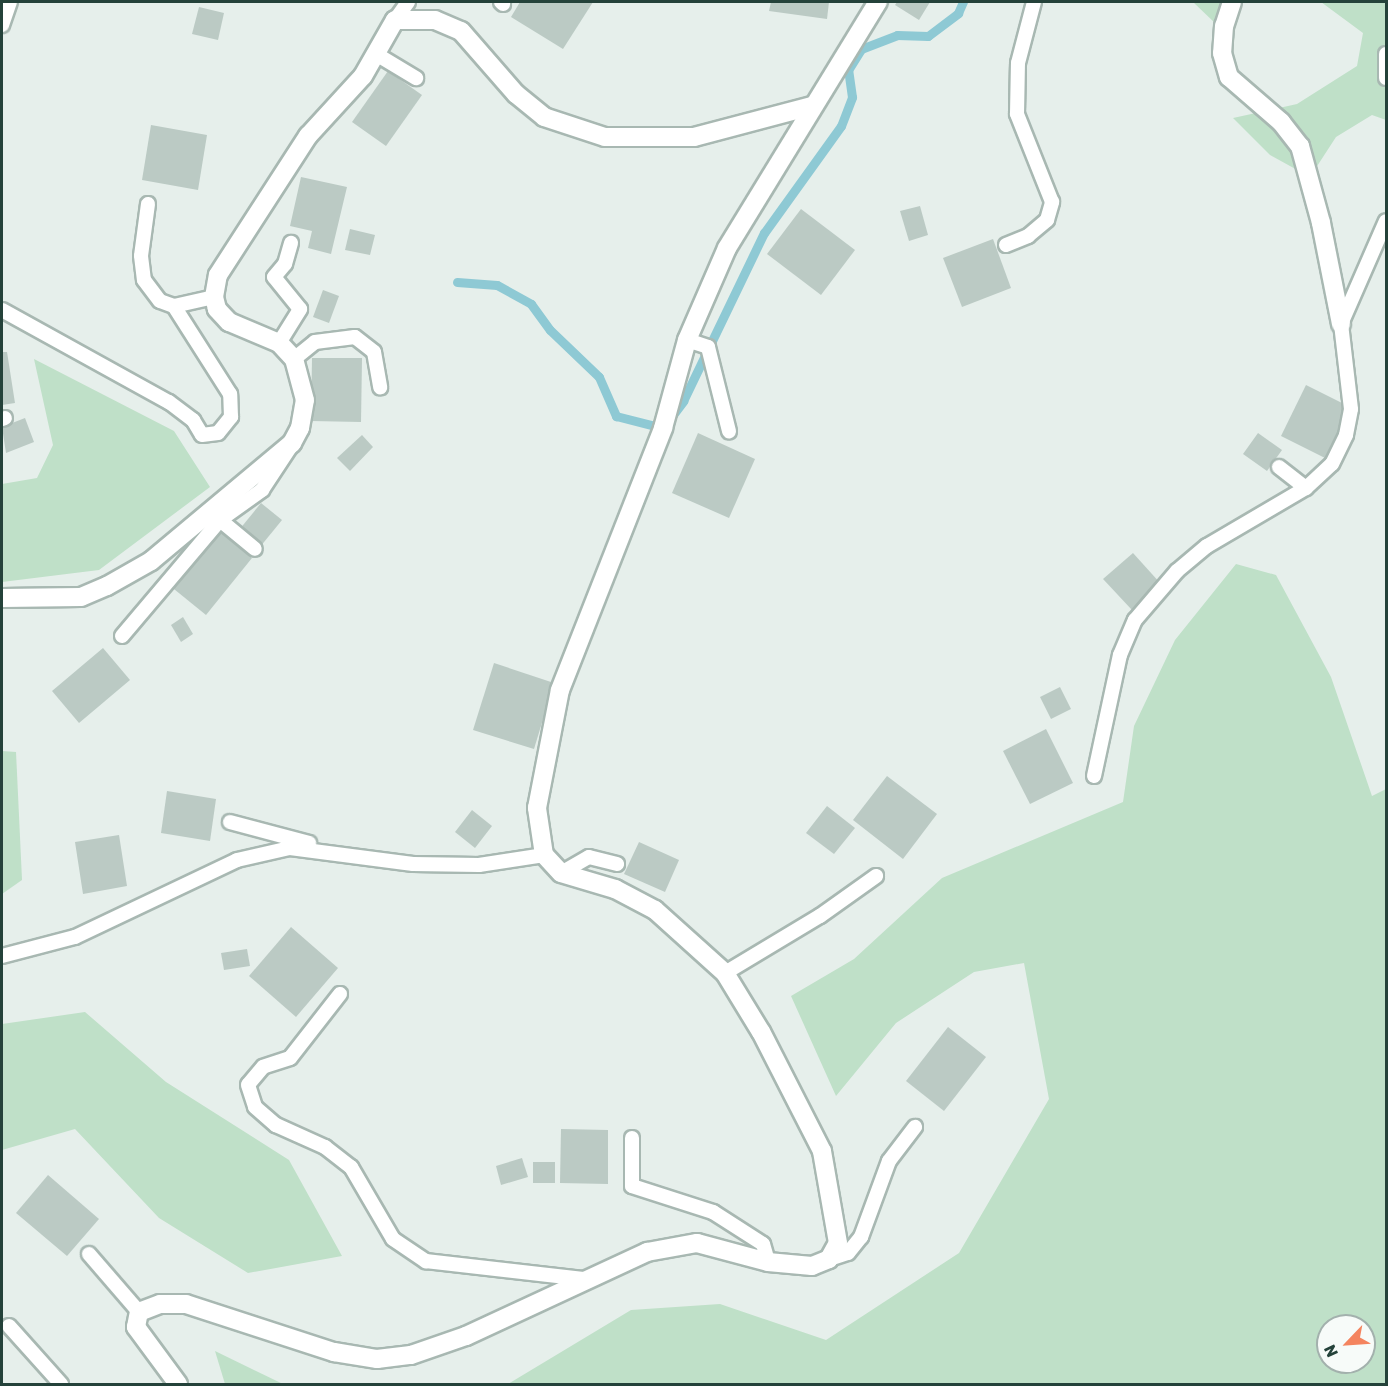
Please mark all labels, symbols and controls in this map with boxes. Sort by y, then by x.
north arrow [1316,1314,1376,1374]
text: N [1320,1342,1342,1360]

